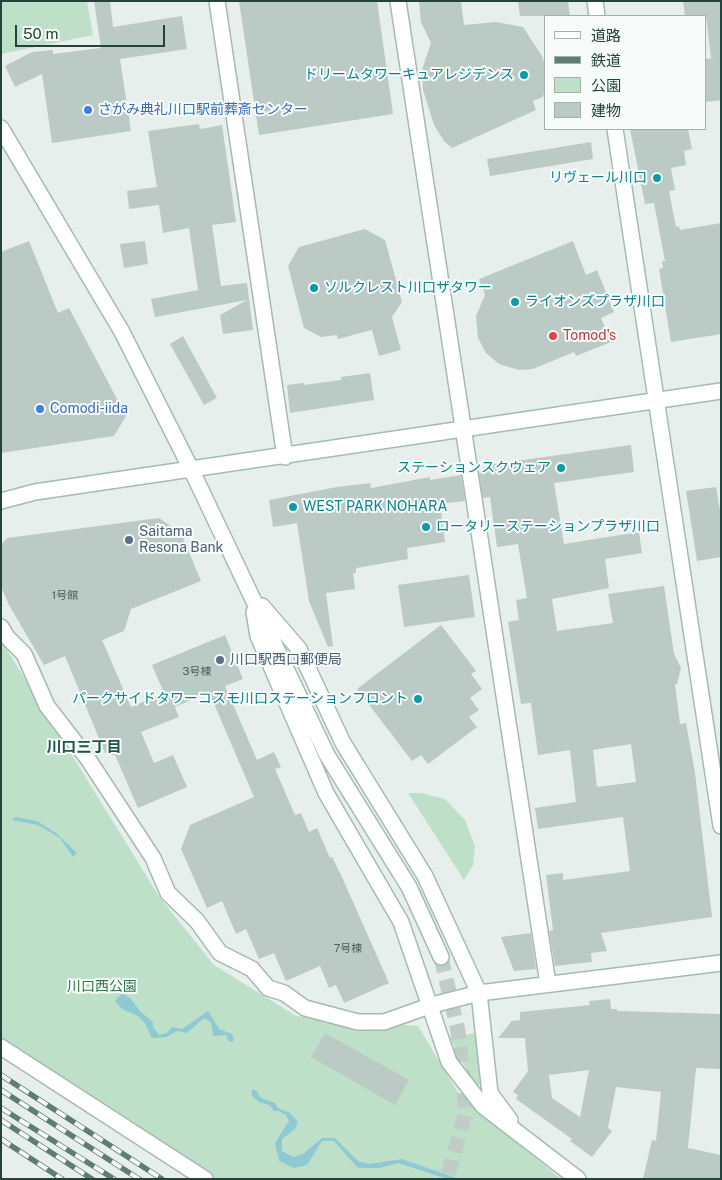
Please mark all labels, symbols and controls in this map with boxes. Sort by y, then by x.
scale bar [18,15,168,47]
legend [544,15,707,130]
text: 50 m [23,25,58,42]
text: 道路 [591,27,621,44]
text: 鉄道 [591,52,621,69]
place label: ドリームタワーキュアレジデンス [304,67,514,83]
marker: ドリームタワーキュアレジデンス [518,69,530,81]
text: 公園 [591,77,621,94]
place label: さがみ典礼川口駅前葬斎センター [98,102,308,118]
text: 建物 [591,102,621,119]
marker: さがみ典礼川口駅前葬斎センター [82,104,94,116]
place label: リヴェール川口 [549,170,647,186]
marker: リヴェール川口 [651,172,663,184]
place label: ソルクレスト川口ザタワー [324,280,492,296]
marker: ソルクレスト川口ザタワー [308,282,320,294]
place label: ライオンズプラザ川口 [525,294,665,310]
marker: ライオンズプラザ川口 [509,296,521,308]
place label: Tomod's [563,328,616,344]
marker: Tomod's [547,330,559,342]
place label: Comodi-iida [50,401,128,417]
marker: Comodi-iida [34,403,46,415]
place label: ステーションスクウェア [397,460,551,476]
marker: ステーションスクウェア [555,462,567,474]
place label: WEST PARK NOHARA [303,499,447,515]
marker: WEST PARK NOHARA [287,501,299,513]
place label: ロータリーステーションプラザ川口 [436,519,660,535]
marker: ロータリーステーションプラザ川口 [420,521,432,533]
place label: Saitama Resona Bank [139,524,223,556]
marker: Saitama Resona Bank [123,534,135,546]
house number: 1号館 [52,589,78,603]
place label: 川口駅西口郵便局 [230,652,342,668]
marker: 川口駅西口郵便局 [214,654,226,666]
house number: 3号棟 [183,665,211,679]
place label: パークサイドタワーコスモ川口ステーションフロント [72,691,408,707]
marker: パークサイドタワーコスモ川口ステーションフロント [412,693,424,705]
district label: 川口三丁目 [47,738,121,756]
house number: 7号棟 [334,942,362,956]
park label: 川口西公園 [67,979,137,995]

